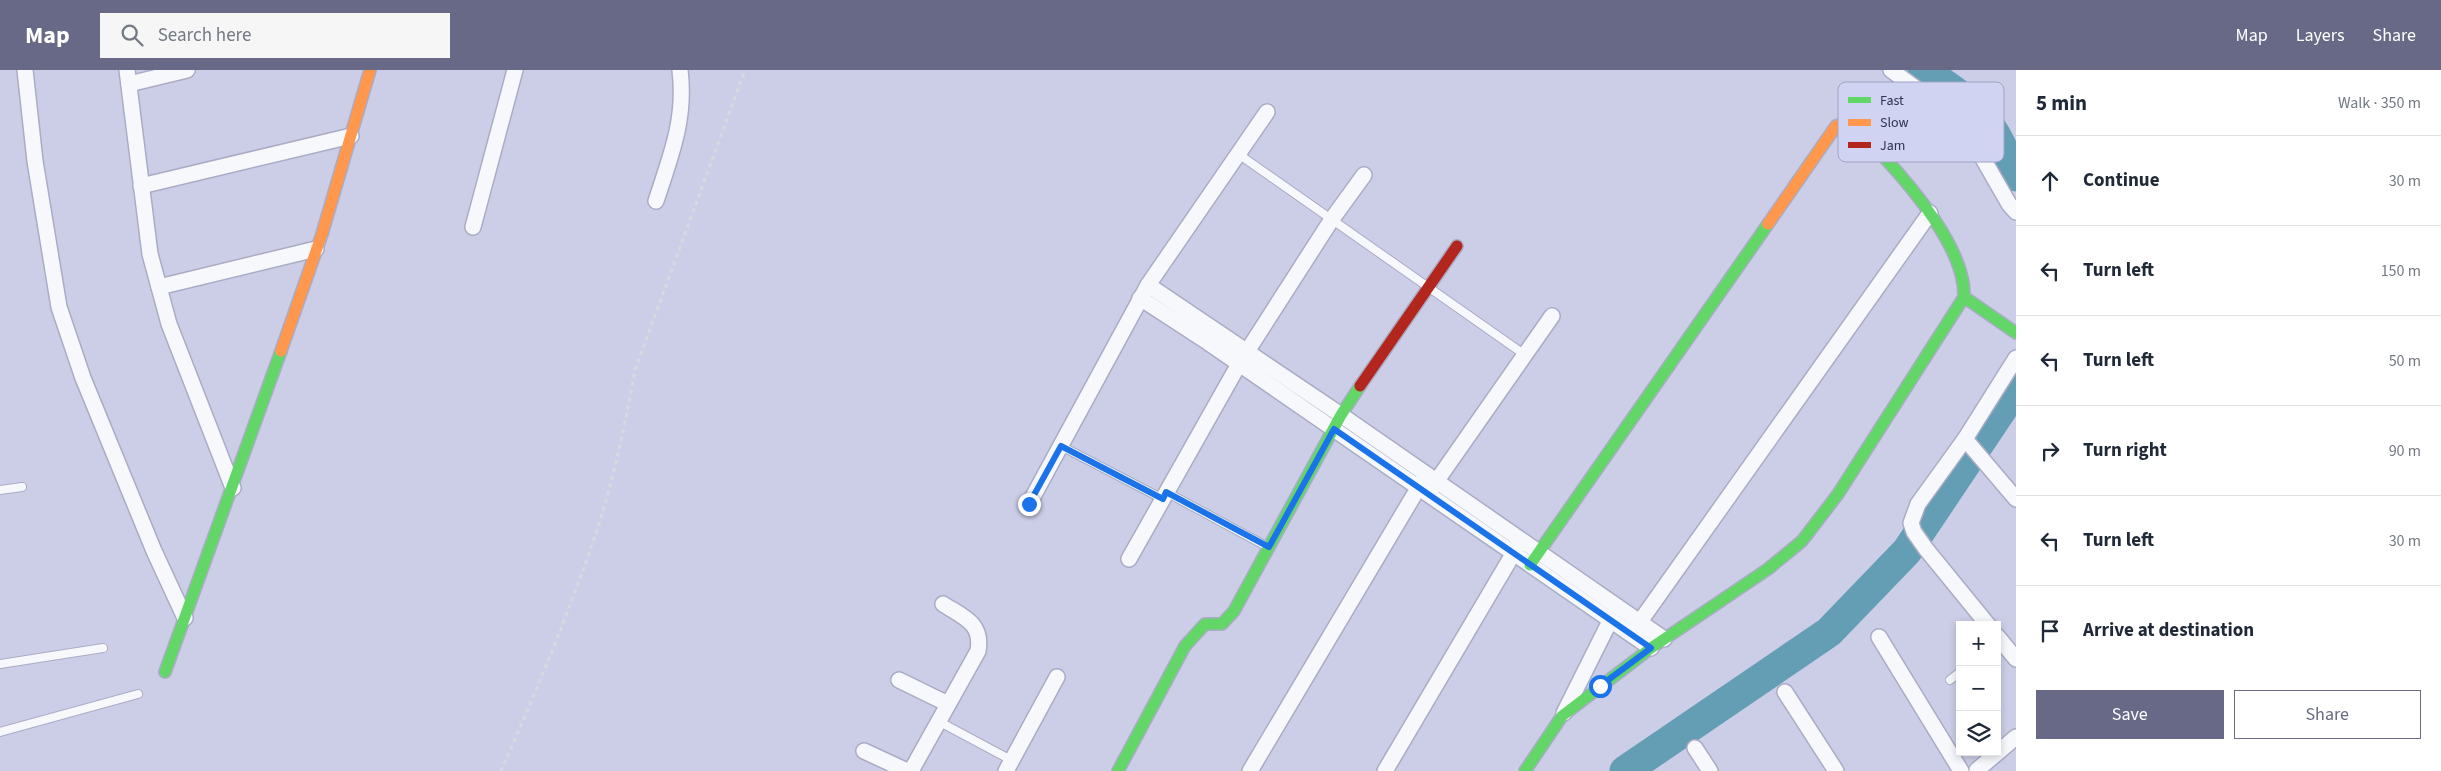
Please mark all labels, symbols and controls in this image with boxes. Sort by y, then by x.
search box [100,13,450,58]
text: Map [25,18,70,53]
icon: search [118,21,146,49]
text: Search here [158,22,251,49]
text: Map [2236,23,2268,48]
text: Layers [2296,23,2345,48]
text: Share [2373,23,2416,48]
legend [1838,82,2004,162]
text: 5 min [2036,88,2087,118]
text: Fast [1880,91,1904,111]
text: Walk · 350 m [2338,92,2421,114]
text: Slow [1880,113,1909,133]
text: Jam [1880,136,1905,156]
icon: ahead [2036,167,2064,195]
text: Continue [2083,167,2160,194]
text: 30 m [2389,170,2421,192]
icon: left [2036,257,2064,285]
text: Turn left [2083,257,2154,284]
text: 150 m [2381,260,2421,282]
icon: left [2036,347,2064,375]
text: Turn left [2083,347,2154,374]
text: 50 m [2389,350,2421,372]
icon: right [2036,437,2064,465]
text: Turn right [2083,437,2167,464]
text: 90 m [2389,440,2421,462]
route end [1018,493,1041,516]
icon: left [2036,527,2064,555]
text: Turn left [2083,527,2154,554]
text: 30 m [2389,530,2421,552]
icon: arrive [2036,617,2064,645]
text: Arrive at destination [2083,617,2254,644]
map controls [1956,621,2001,756]
button: + [1956,621,2001,666]
button: − [1956,666,2001,711]
route start [1589,675,1612,698]
button: Save [2036,690,2224,739]
button: Share [2234,690,2421,739]
button: layers [1956,711,2001,756]

